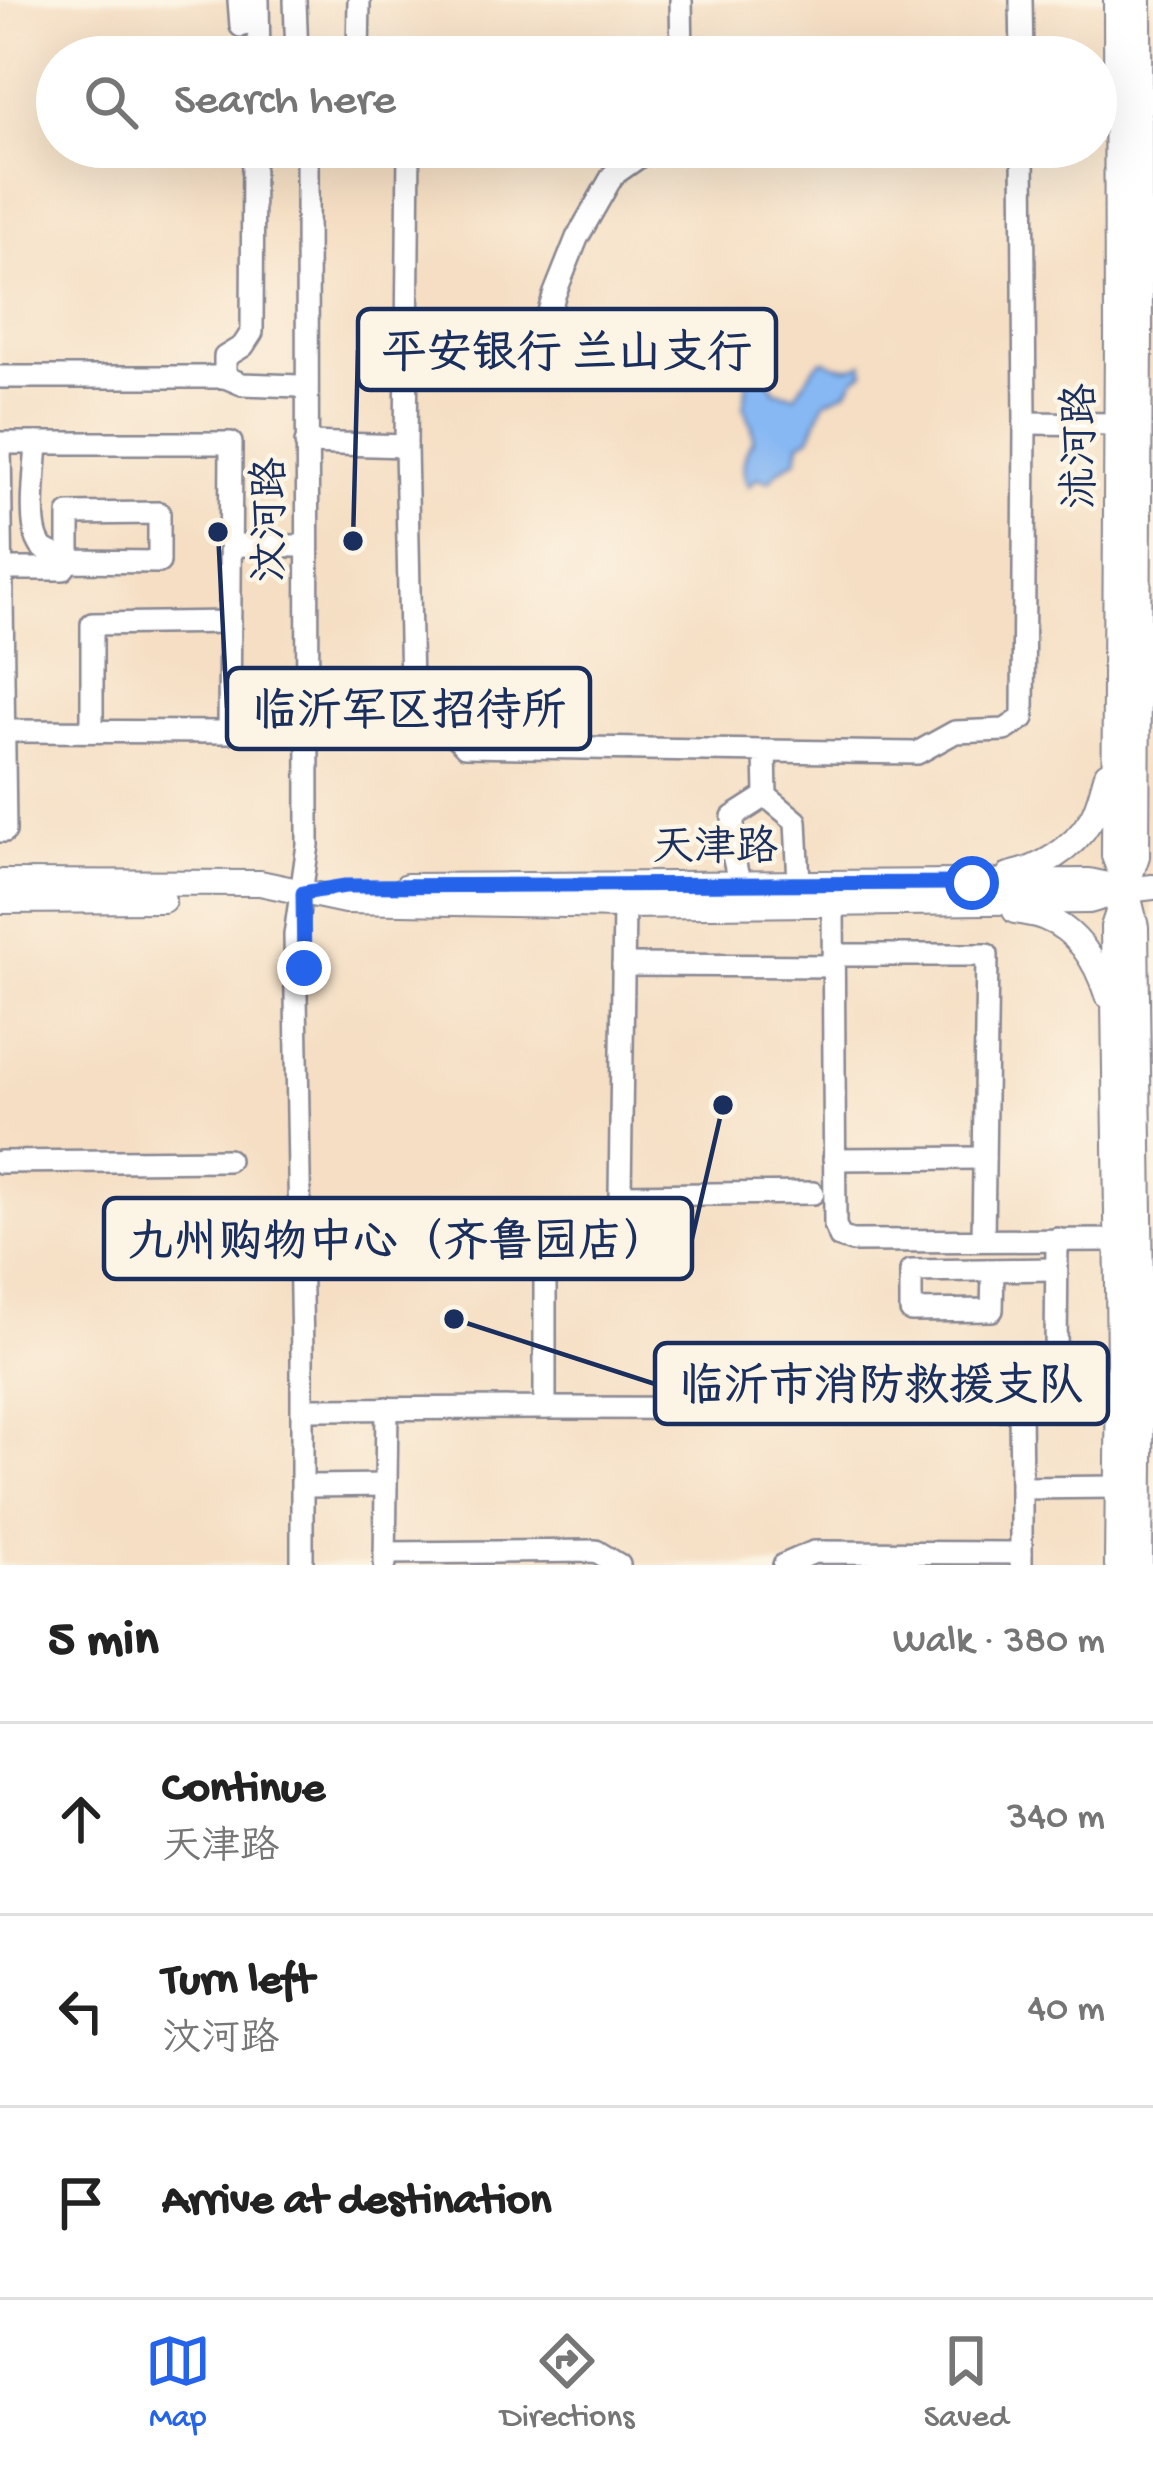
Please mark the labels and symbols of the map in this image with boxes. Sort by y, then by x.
callout: 平安银行 兰山支行 [358,309,776,390]
text: 平安银行 兰山支行 [382,328,752,384]
street label: 沭河路 [1057,383,1109,509]
street label: 汶河路 [247,457,299,583]
callout: 临沂军区招待所 [227,668,590,749]
text: 临沂军区招待所 [251,686,567,742]
street label: 天津路 [652,824,778,876]
route start [945,856,999,910]
route end [277,941,331,995]
callout: 九州购物中心（齐鲁园店） [104,1198,692,1279]
text: 九州购物中心（齐鲁园店） [128,1216,668,1273]
callout: 临沂市消防救援支队 [655,1343,1108,1424]
text: 临沂市消防救援支队 [678,1361,1084,1417]

